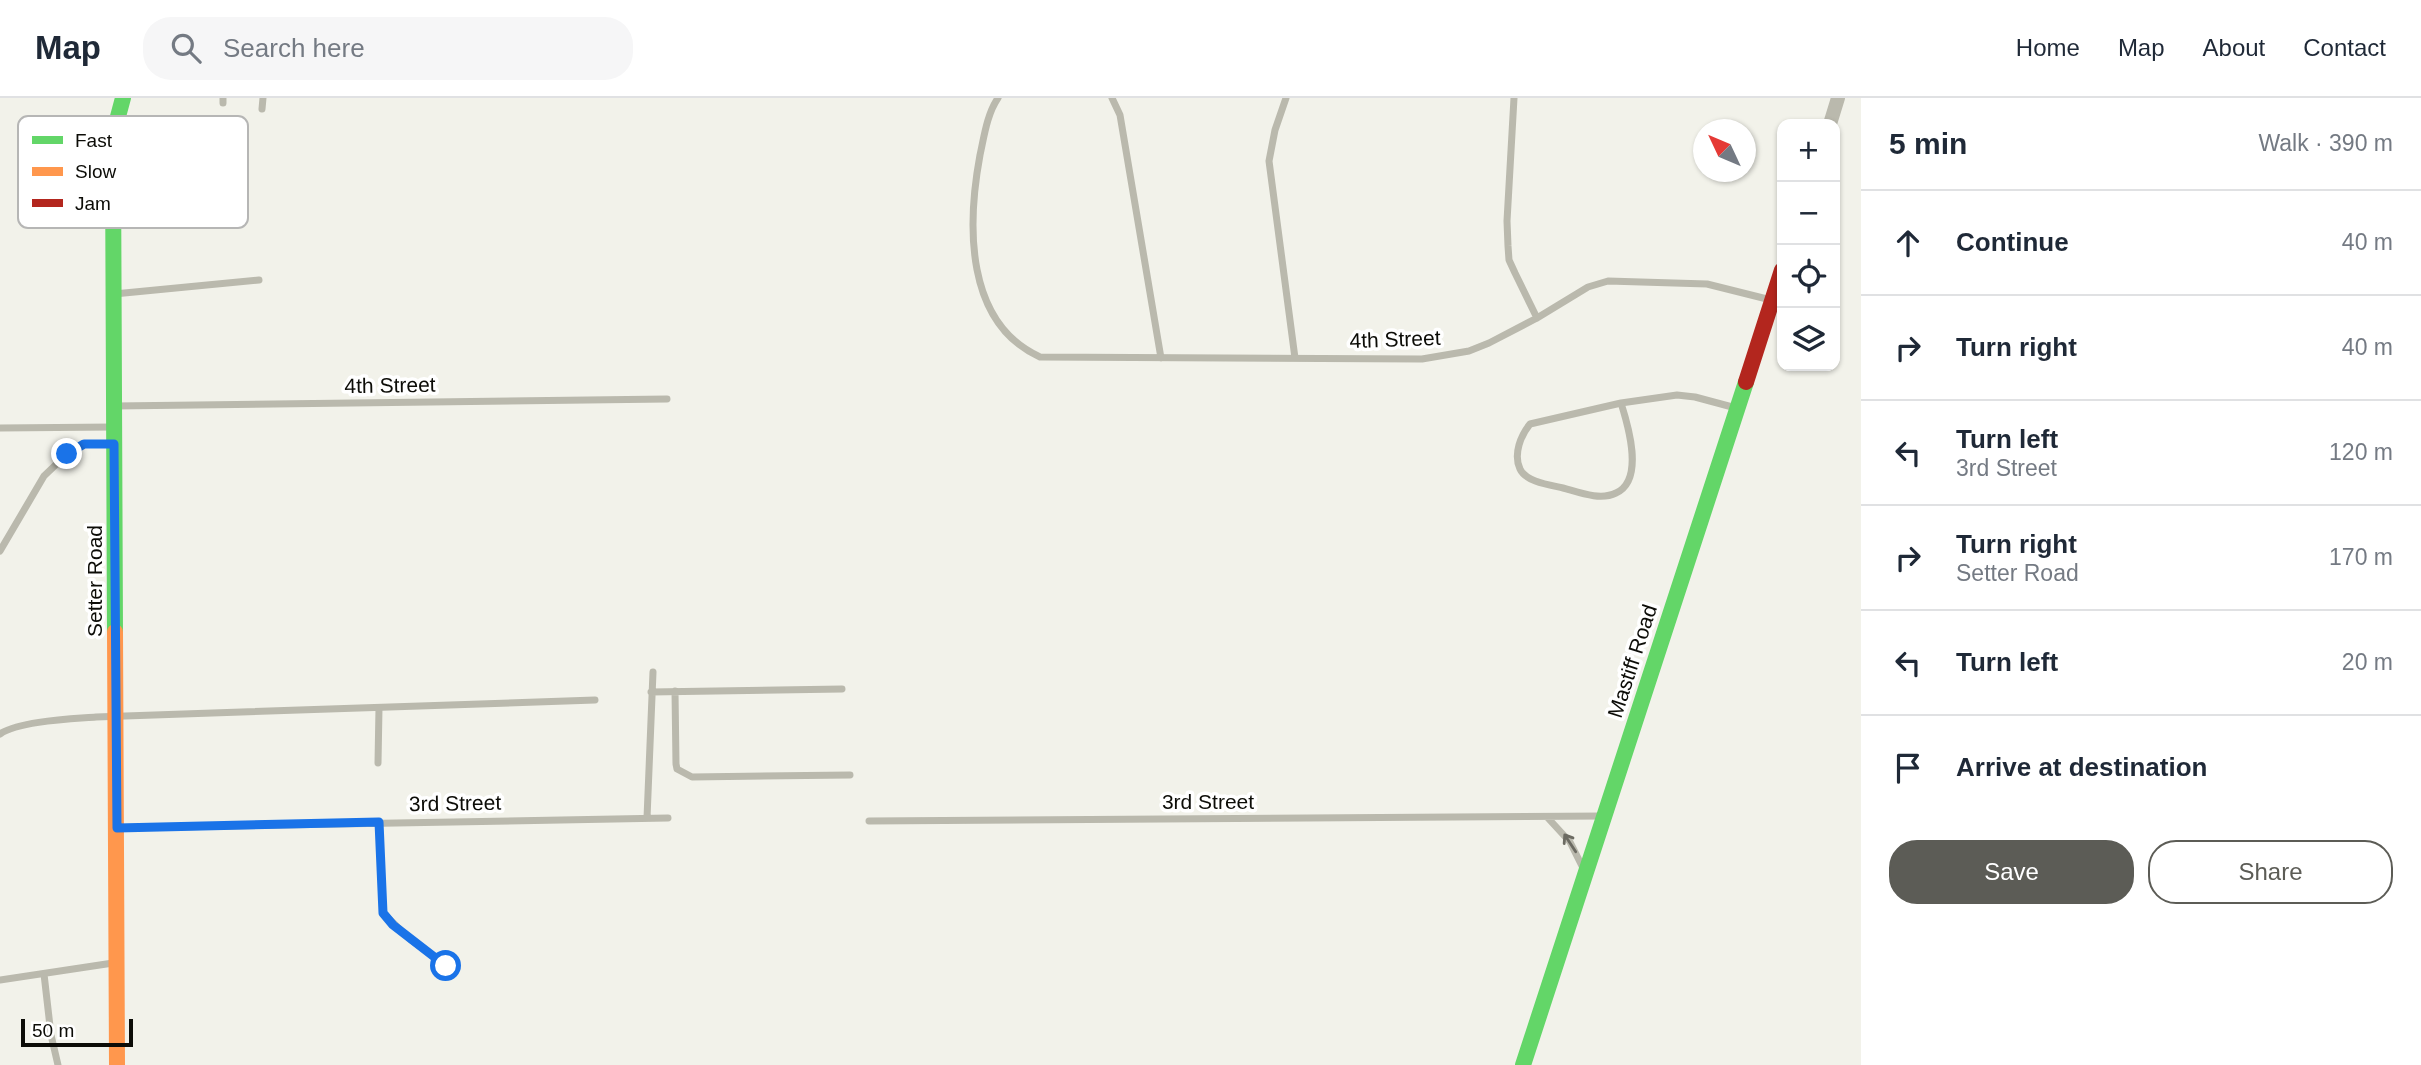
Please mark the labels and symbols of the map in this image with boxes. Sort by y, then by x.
legend [18,116,248,228]
north arrow [1693,119,1756,182]
text: Fast [75,130,113,151]
text: Slow [75,161,116,182]
text: Jam [75,193,111,214]
street label: 4th Street [1349,326,1441,352]
street label: 4th Street [344,373,436,397]
route end [51,438,82,469]
street label: Setter Road [83,525,106,637]
street label: Mastiff Road [1603,602,1661,720]
street label: 3rd Street [1162,790,1254,813]
street label: 3rd Street [409,791,501,815]
one-way arrow [1563,834,1577,853]
route start [430,950,461,981]
scale bar [21,1016,133,1048]

